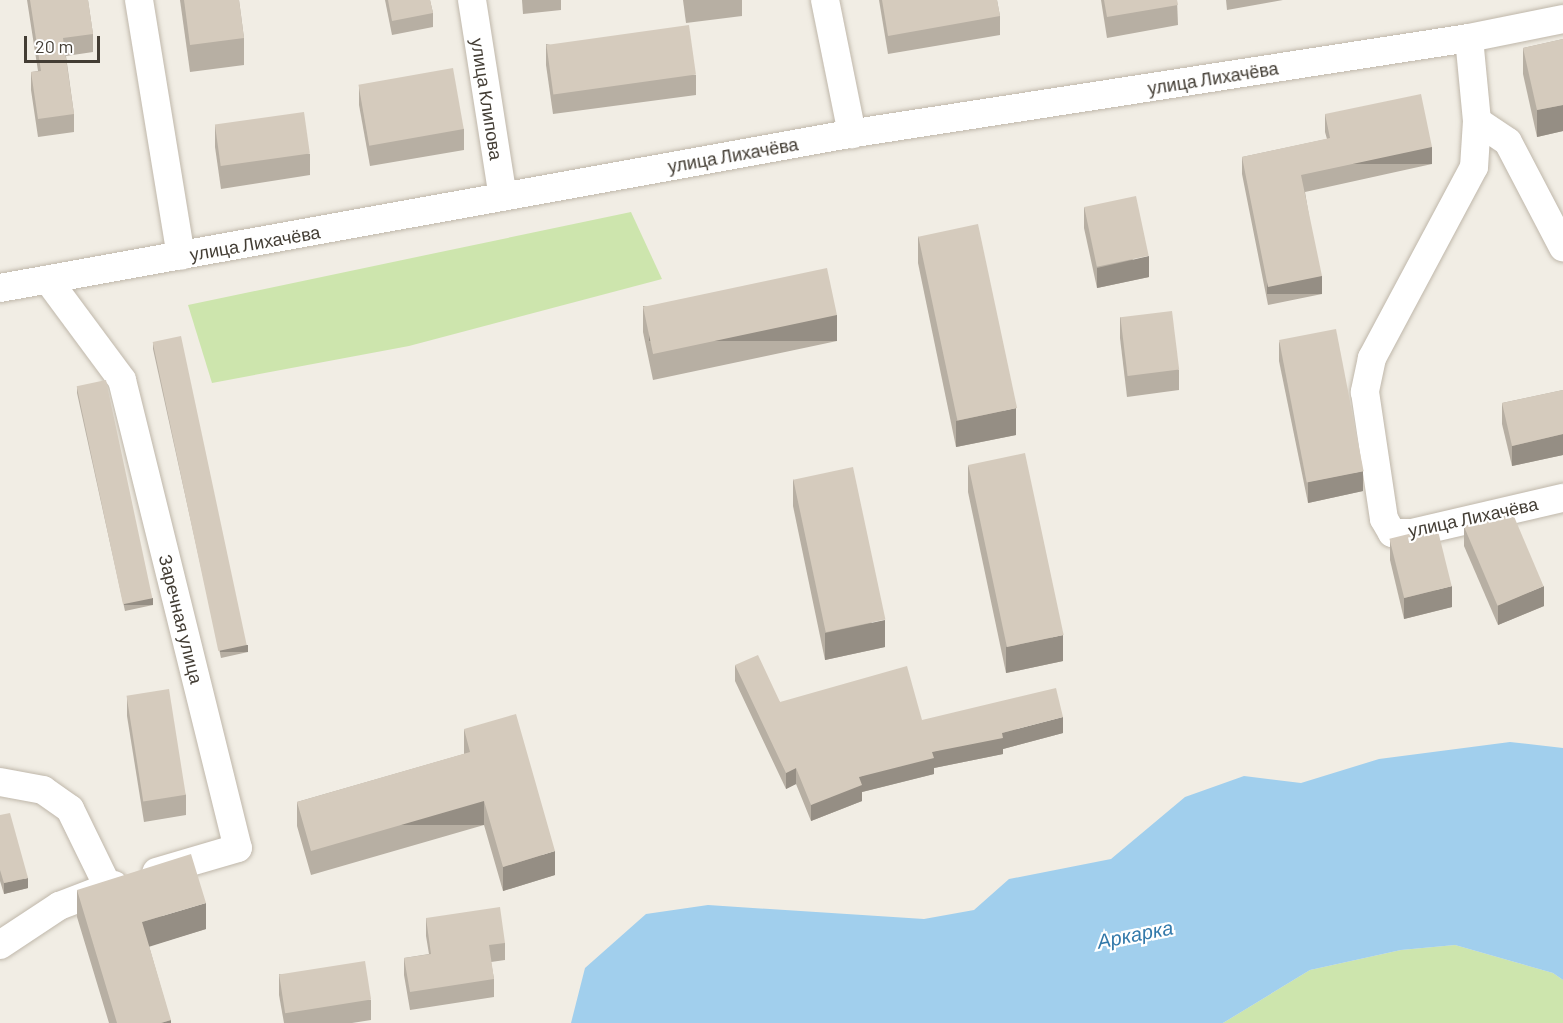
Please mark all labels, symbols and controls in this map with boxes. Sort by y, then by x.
scale bar [27,24,104,62]
text: 20 m [35,35,73,57]
street label: улица Клипова [467,36,507,162]
street label: улица Лихачёва [1146,57,1280,99]
street label: улица Лихачёва [666,133,800,177]
street label: улица Лихачёва [188,221,322,265]
street label: улица Лихачёва [1406,493,1540,541]
street label: Заречная улица [154,552,208,686]
water label: Аркарка [1095,915,1175,953]

